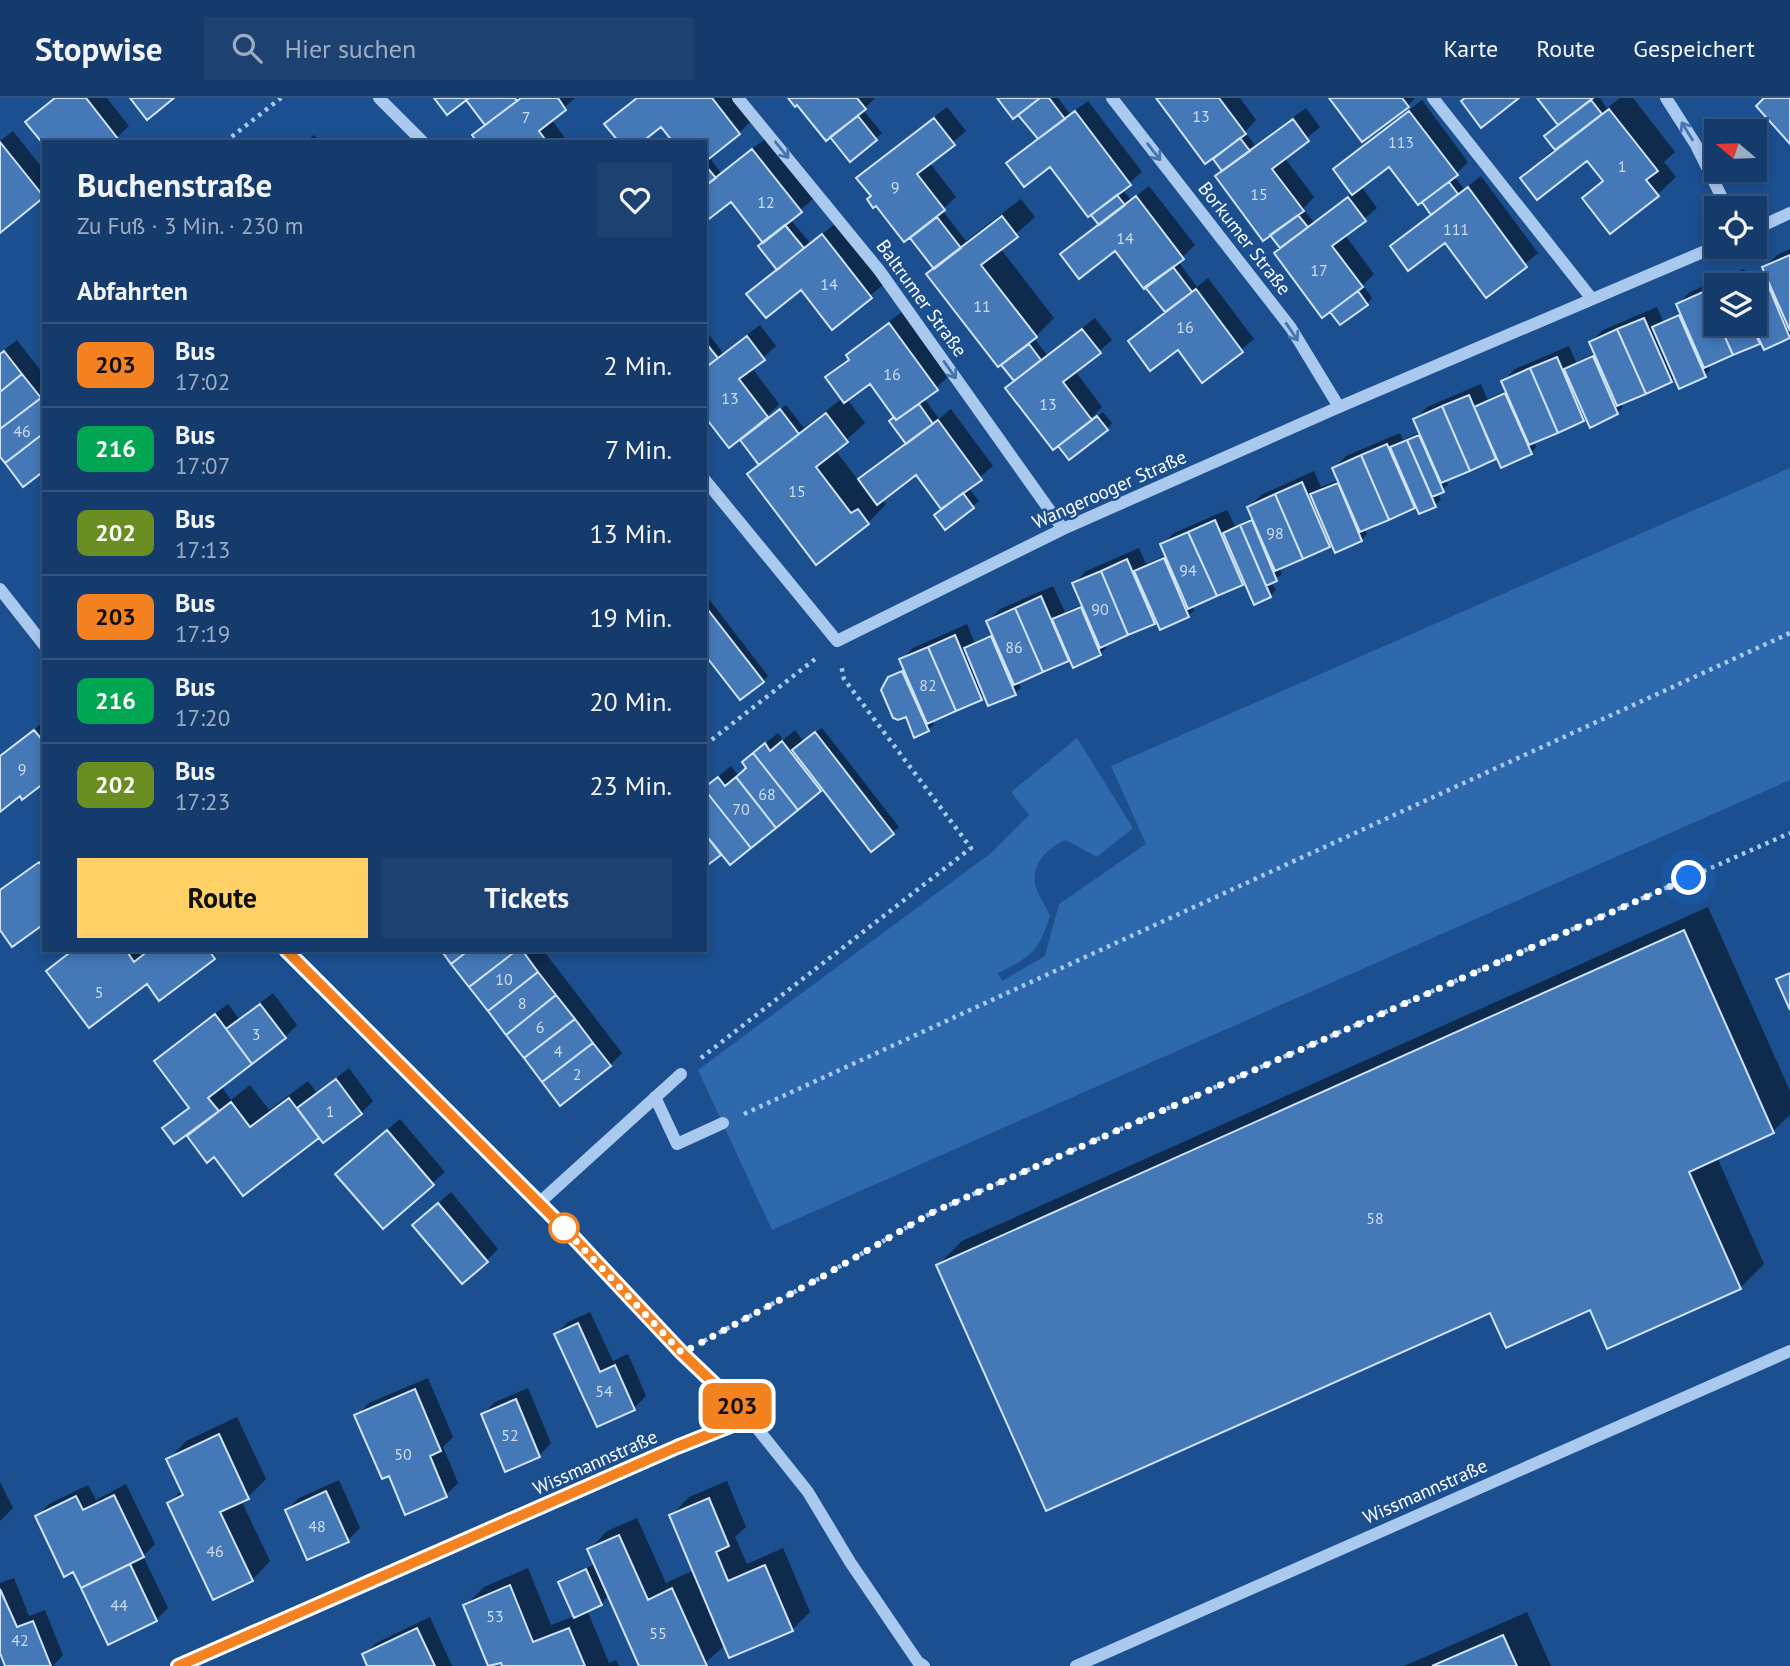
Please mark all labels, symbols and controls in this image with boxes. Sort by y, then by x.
search box [204,17,694,80]
text: Stopwise [35,27,162,70]
icon: search [228,29,266,67]
text: Hier suchen [284,32,416,65]
text: Karte [1443,33,1498,64]
text: Route [1536,33,1595,64]
text: Gespeichert [1633,33,1755,64]
house number: 13 [1192,106,1210,126]
house number: 7 [522,107,530,127]
north arrow [1704,119,1768,182]
map controls [1704,119,1767,336]
one-way arrow [1680,121,1694,141]
house number: 113 [1388,132,1414,152]
one-way arrow [774,141,790,159]
one-way arrow [1146,142,1161,161]
house number: 1 [1618,156,1626,176]
text: Buchenstraße [77,163,272,206]
button: heart [598,163,672,237]
house number: 9 [891,177,899,197]
street label: Borkumer Straße [1193,177,1297,299]
house number: 15 [1250,184,1268,204]
house number: 12 [757,192,775,212]
button: locate [1704,196,1767,259]
text: Zu Fuß · 3 Min. · 230 m [77,211,303,240]
house number: 111 [1443,219,1469,239]
house number: 14 [1116,228,1134,248]
street label: Baltrumer Straße [871,235,973,361]
house number: 17 [1310,260,1328,280]
button: layers [1704,273,1767,336]
text: Abfahrten [77,274,188,307]
house number: 14 [820,274,838,294]
house number: 11 [973,296,991,316]
house number: 16 [1176,317,1194,337]
one-way arrow [1285,322,1300,341]
text: Bus [175,334,215,367]
text: 203 [95,349,136,380]
text: 2 Min. [604,349,672,382]
one-way arrow [943,360,957,379]
house number: 16 [883,364,901,384]
text: 17:02 [175,367,230,396]
house number: 13 [721,388,739,408]
house number: 13 [1039,394,1057,414]
text: Bus [175,418,215,451]
house number: 46 [13,421,31,441]
text: 216 [95,433,136,464]
text: 7 Min. [605,433,672,466]
street label: Wangerooger Straße [1028,444,1190,534]
text: 17:07 [175,451,230,480]
house number: 15 [788,481,806,501]
text: Bus [175,502,215,535]
text: 202 [95,517,136,548]
text: 13 Min. [589,517,672,550]
house number: 98 [1266,523,1284,543]
text: 17:13 [175,535,230,564]
house number: 94 [1179,560,1197,580]
text: Bus [175,586,215,619]
house number: 90 [1091,599,1109,619]
text: 203 [95,601,136,632]
text: 19 Min. [589,601,672,634]
text: 17:19 [175,619,230,648]
house number: 86 [1005,637,1023,657]
text: Bus [175,670,215,703]
house number: 82 [919,675,937,695]
text: 216 [95,685,136,716]
text: 20 Min. [589,685,672,718]
text: 17:20 [175,703,230,732]
text: Bus [175,754,215,787]
house number: 9 [18,759,26,779]
text: 202 [95,769,136,800]
text: 23 Min. [589,769,672,802]
house number: 68 [758,784,776,804]
text: 17:23 [175,787,230,816]
house number: 70 [732,799,750,819]
button: Route [77,858,368,938]
button: Tickets [382,858,672,938]
your location [1671,860,1706,895]
house number: 10 [495,969,513,989]
house number: 5 [95,982,103,1002]
house number: 8 [518,993,526,1013]
house number: 6 [536,1017,544,1037]
house number: 3 [252,1024,260,1044]
house number: 4 [554,1041,563,1061]
house number: 2 [573,1064,581,1084]
house number: 1 [326,1101,334,1121]
house number: 58 [1366,1208,1384,1228]
unlabelled marker [549,1213,579,1243]
house number: 54 [595,1381,613,1401]
line badge: 203 [697,1383,777,1429]
text: 203 [717,1390,757,1421]
street label: Wissmannstraße [529,1424,661,1500]
house number: 52 [501,1425,519,1445]
house number: 50 [394,1444,412,1464]
street label: Wissmannstraße [1359,1453,1491,1529]
house number: 48 [308,1516,326,1536]
house number: 46 [206,1541,224,1561]
house number: 44 [110,1595,128,1615]
house number: 53 [486,1606,504,1626]
house number: 55 [649,1623,667,1643]
house number: 42 [11,1630,29,1650]

